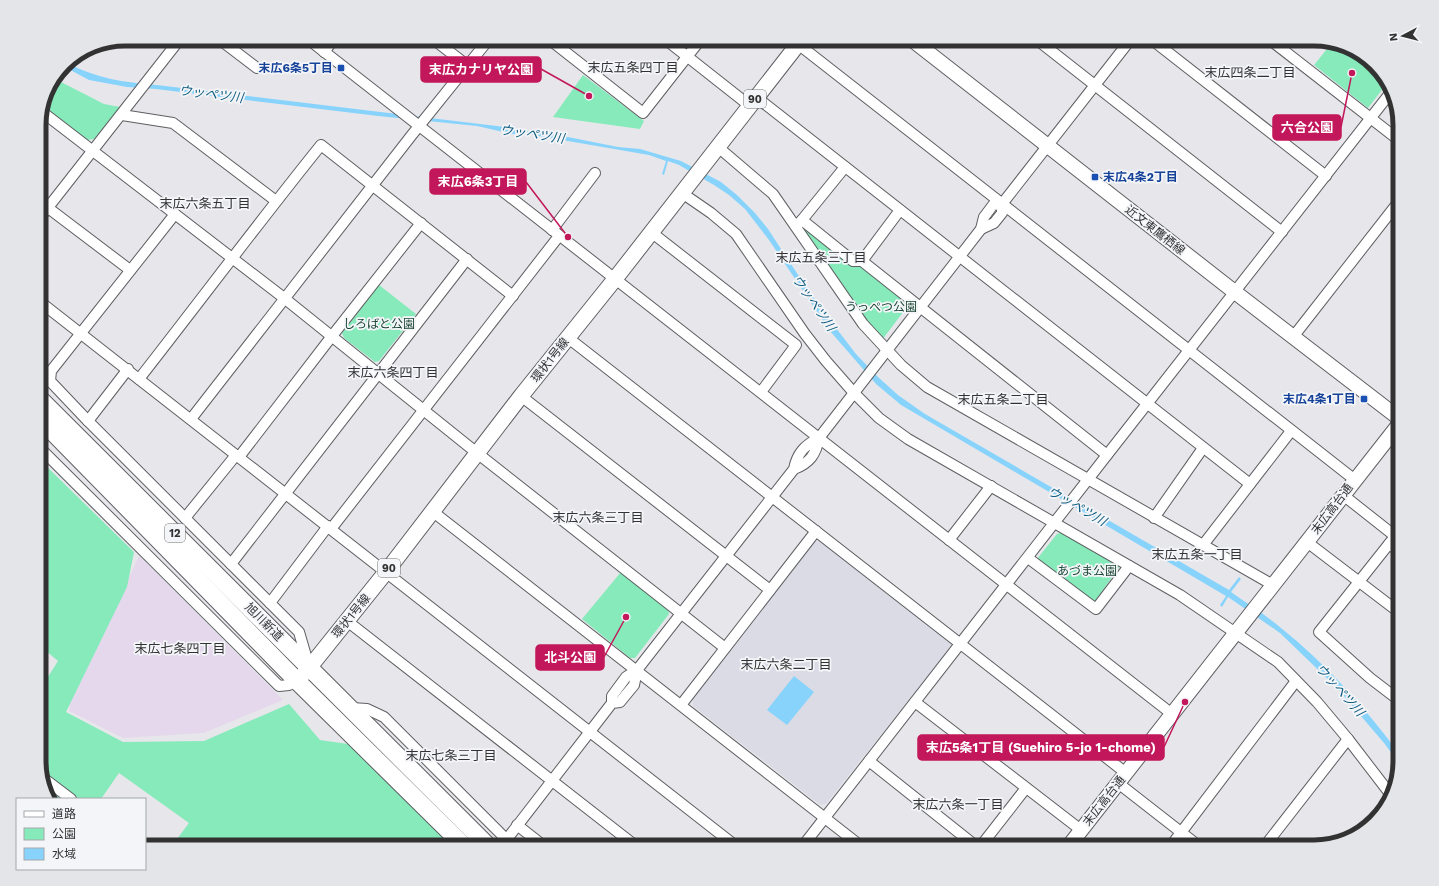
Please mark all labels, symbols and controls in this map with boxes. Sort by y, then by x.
north arrow [1383,16,1423,56]
text: N [1387,32,1401,42]
callout: 末広カナリヤ公園 [421,57,541,82]
district label: 末広五条四丁目 [587,60,679,75]
place label: 末広6条5丁目 [259,61,333,75]
text: 末広カナリヤ公園 [429,62,533,77]
marker: 末広6条5丁目 [336,63,346,73]
district label: 末広四条二丁目 [1204,65,1296,80]
water label: ウッペツ川 [178,83,246,106]
road number: 90 [744,90,766,108]
callout: 六合公園 [1273,115,1341,140]
text: 六合公園 [1281,120,1333,135]
water label: ウッペツ川 [499,122,567,146]
callout: 末広6条3丁目 [430,169,526,194]
place label: 末広4条2丁目 [1103,170,1178,184]
marker: 末広4条2丁目 [1090,172,1100,182]
text: 末広6条3丁目 [438,174,518,189]
district label: 末広六条五丁目 [159,196,251,211]
street label: 近文東鷹栖線 [1122,202,1188,258]
district label: 末広五条三丁目 [775,250,867,265]
water label: ウッペツ川 [789,272,840,336]
park label: うっぺつ公園 [845,300,917,314]
park label: しろばと公園 [343,317,415,331]
street label: 環状1号線 [528,335,572,385]
district label: 末広六条四丁目 [347,365,439,380]
district label: 末広五条二丁目 [957,392,1049,407]
place label: 末広4条1丁目 [1283,392,1356,406]
marker: 末広4条1丁目 [1359,394,1369,404]
street label: 末広高台通 [1308,481,1356,537]
water label: ウッペツ川 [1045,483,1111,530]
district label: 末広六条三丁目 [552,510,644,525]
road number: 12 [165,524,185,542]
district label: 末広五条一丁目 [1151,547,1243,562]
road number: 90 [378,559,400,577]
park label: あづま公園 [1057,564,1117,578]
street label: 環状1号線 [329,591,373,641]
street label: 旭川新道 [242,600,286,644]
district label: 末広七条四丁目 [134,641,226,656]
callout: 北斗公園 [536,645,604,670]
text: 北斗公園 [544,650,596,665]
district label: 末広六条二丁目 [740,657,832,672]
water label: ウッペツ川 [1313,661,1369,721]
callout: 末広5条1丁目 (Suehiro 5-jo 1-chome) [918,735,1164,760]
text: 末広5条1丁目 (Suehiro 5-jo 1-chome) [926,740,1156,755]
district label: 末広七条三丁目 [405,748,497,763]
street label: 末広高台通 [1080,773,1128,829]
district label: 末広六条一丁目 [912,797,1004,812]
legend [16,798,146,870]
text: 道路 [52,807,76,821]
text: 公園 [52,827,76,841]
text: 水域 [52,847,76,861]

